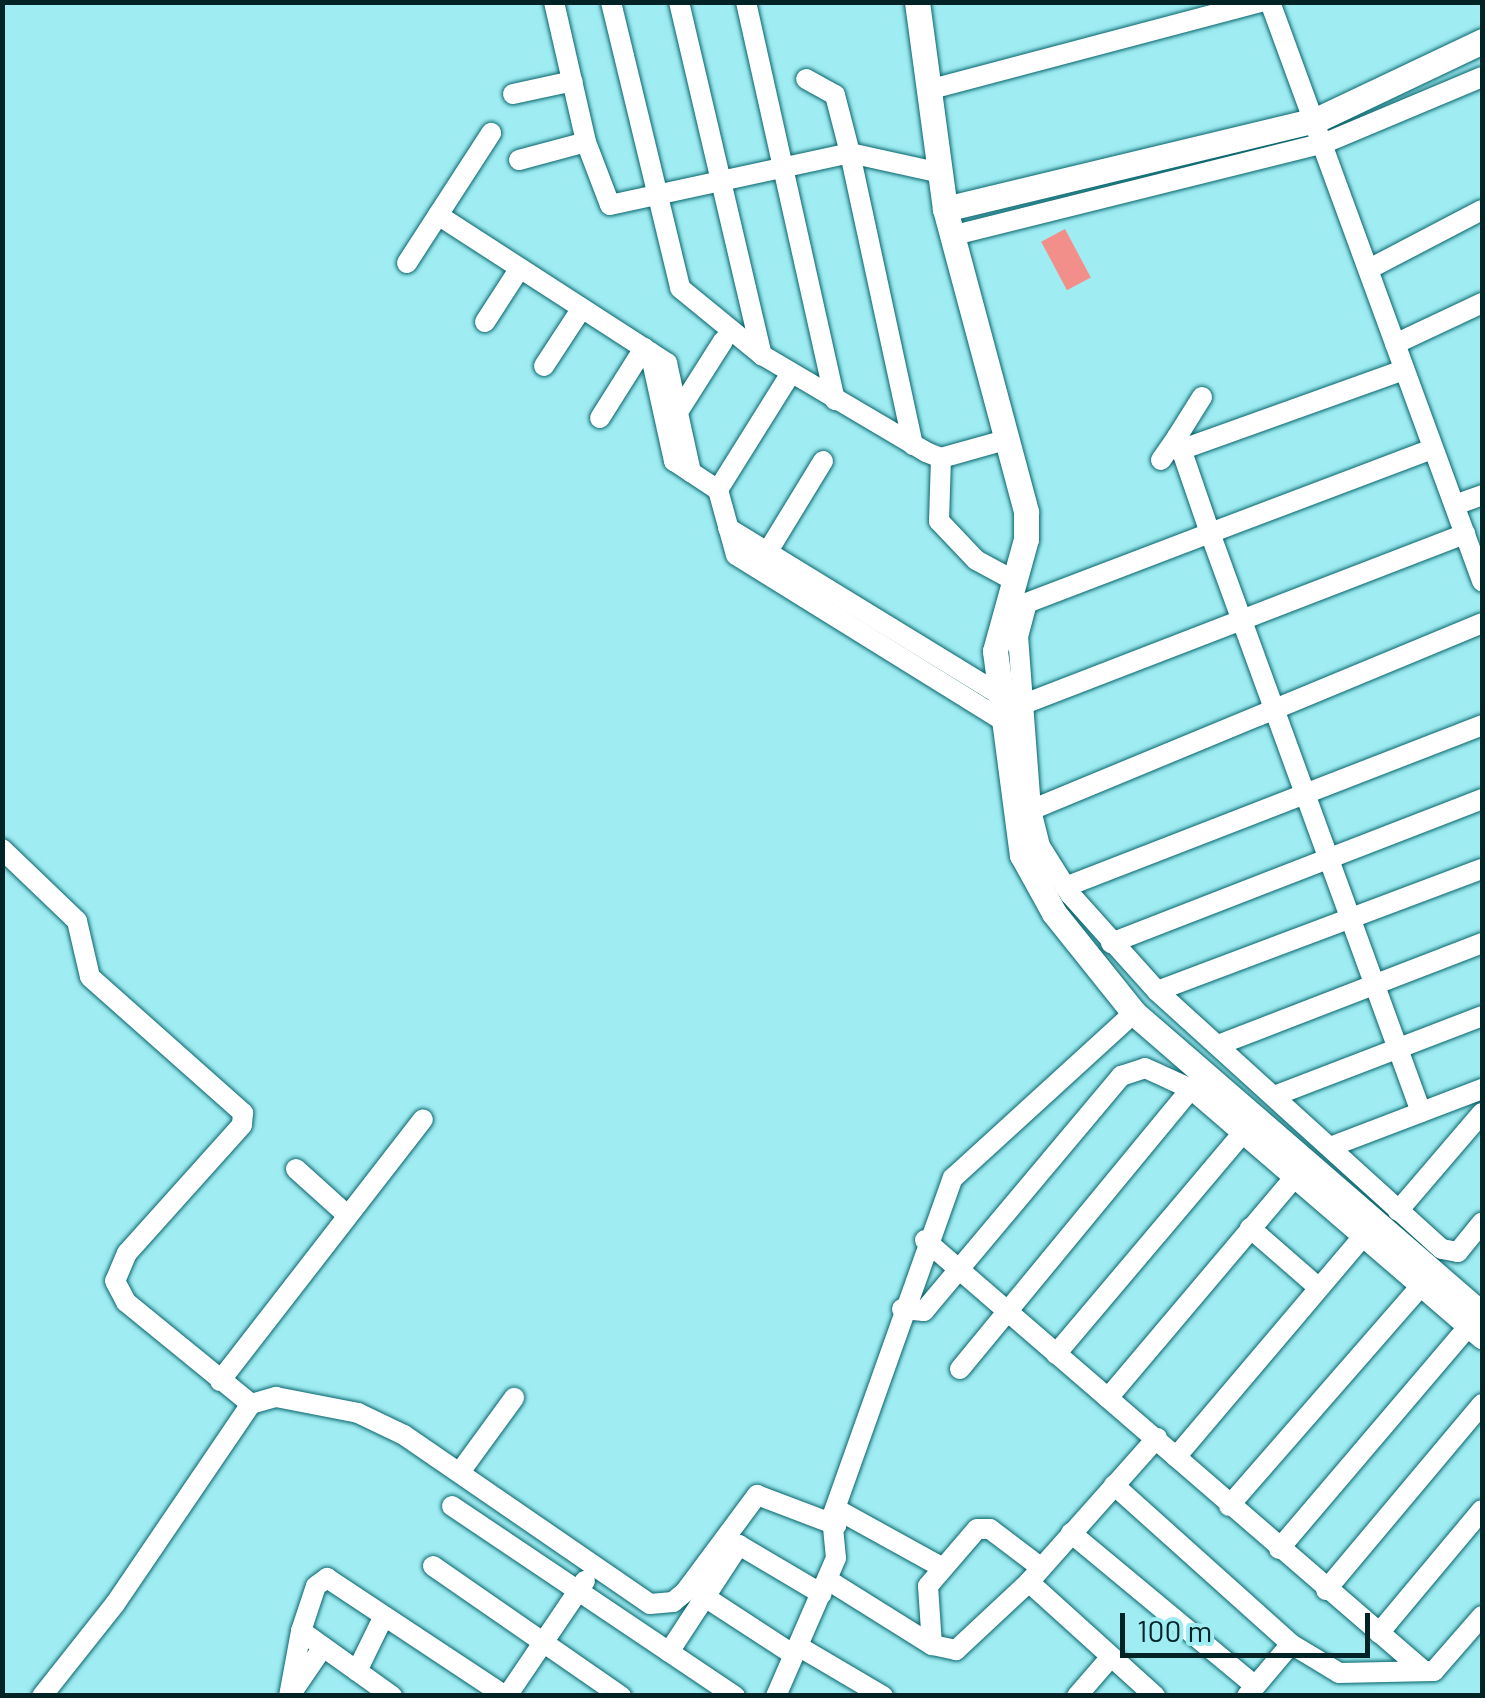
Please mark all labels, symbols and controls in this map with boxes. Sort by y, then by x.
scale bar [1125,1593,1375,1655]
text: 100 m [1137,1612,1212,1648]

